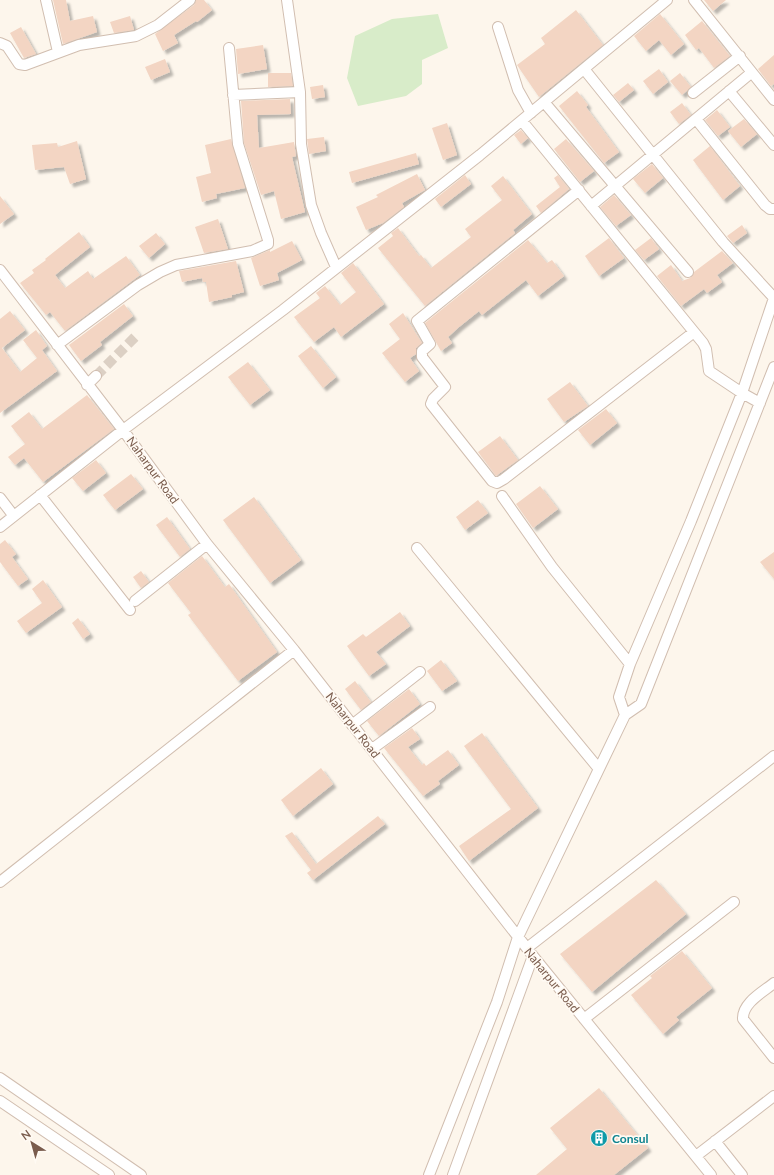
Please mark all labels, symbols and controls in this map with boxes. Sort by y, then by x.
street label: Naharpur Road [124,434,182,506]
street label: Naharpur Road [323,689,383,761]
street label: Naharpur Road [521,945,583,1015]
north arrow [12,1123,52,1163]
text: N [18,1127,33,1142]
building icon: Consul [589,1128,609,1148]
place label: Consul [612,1131,649,1146]

